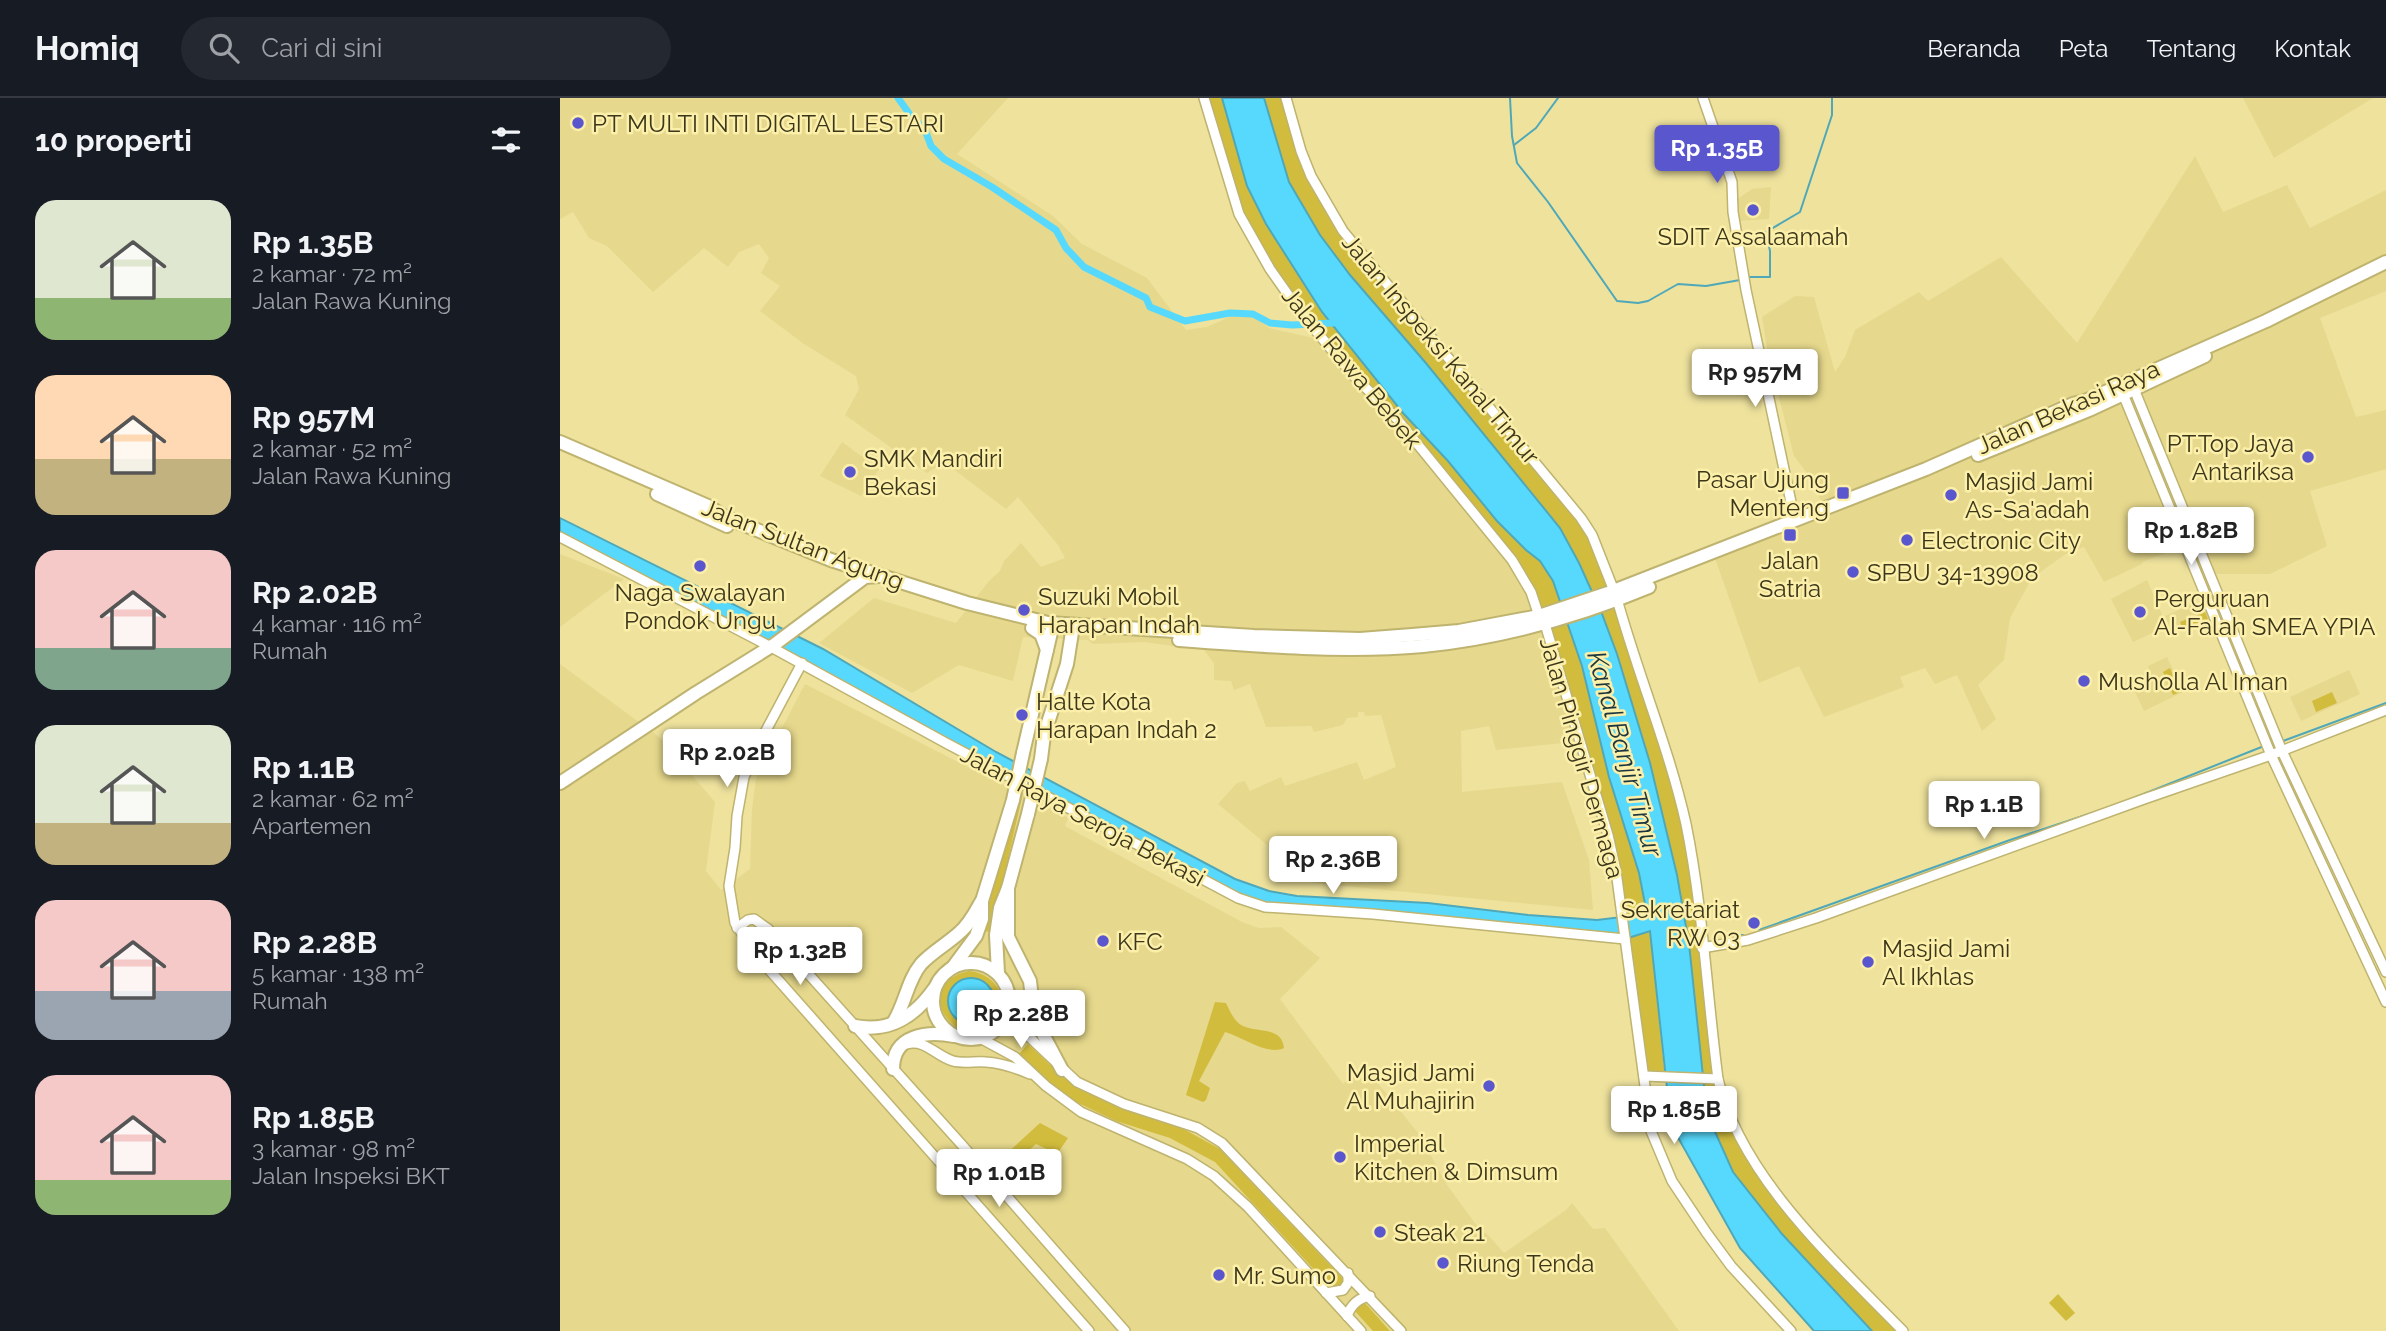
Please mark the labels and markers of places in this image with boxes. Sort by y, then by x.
place label: PT MULTI INTI DIGITAL LESTARI [592,109,944,138]
marker: PT MULTI INTI DIGITAL LESTARI [570,115,586,131]
pin: Rp 1.35B [1645,126,1789,185]
marker: SDIT Assalaamah [1745,202,1761,218]
place label: SDIT Assalaamah [1657,222,1849,251]
pin: Rp 957M [1690,350,1820,409]
place label: PT.Top Jaya Antariksa [2167,429,2294,486]
place label: SMK Mandiri Bekasi [864,444,1003,501]
marker: PT.Top Jaya Antariksa [2300,449,2316,465]
marker: SMK Mandiri Bekasi [842,464,858,480]
place label: Pasar Ujung Menteng [1696,465,1829,522]
place label: Masjid Jami As-Sa'adah [1965,467,2093,524]
marker: Pasar Ujung Menteng [1835,485,1851,501]
marker: Masjid Jami As-Sa'adah [1943,487,1959,503]
pin: Rp 1.82B [2119,508,2263,567]
place label: Electronic City [1921,526,2081,555]
marker: Jalan Satria [1782,527,1798,543]
marker: Electronic City [1899,532,1915,548]
place label: Jalan Satria [1759,546,1821,603]
marker: Naga Swalayan Pondok Ungu [692,558,708,574]
place label: SPBU 34-13908 [1867,558,2039,587]
marker: SPBU 34-13908 [1845,564,1861,580]
place label: Naga Swalayan Pondok Ungu [615,578,785,635]
place label: Suzuki Mobil Harapan Indah [1038,582,1200,639]
place label: Perguruan Al-Falah SMEA YPIA [2154,584,2376,641]
marker: Suzuki Mobil Harapan Indah [1016,602,1032,618]
marker: Perguruan Al-Falah SMEA YPIA [2132,604,2148,620]
place label: Musholla Al Iman [2098,667,2288,696]
marker: Musholla Al Iman [2076,673,2092,689]
place label: Halte Kota Harapan Indah 2 [1036,687,1217,744]
marker: Halte Kota Harapan Indah 2 [1014,707,1030,723]
pin: Rp 2.02B [655,730,799,789]
pin: Rp 1.1B [1919,782,2049,841]
pin: Rp 2.36B [1261,836,1405,896]
place label: Sekretariat RW 03 [1621,895,1740,952]
marker: Sekretariat RW 03 [1746,915,1762,931]
place label: KFC [1117,927,1163,956]
pin: Rp 1.32B [728,928,872,987]
marker: KFC [1095,933,1111,949]
place label: Masjid Jami Al Ikhlas [1882,934,2010,991]
marker: Masjid Jami Al Ikhlas [1860,954,1876,970]
pin: Rp 2.28B [949,990,1093,1050]
place label: Masjid Jami Al Muhajirin [1346,1058,1475,1115]
marker: Masjid Jami Al Muhajirin [1481,1078,1497,1094]
pin: Rp 1.85B [1602,1086,1746,1146]
place label: Imperial Kitchen & Dimsum [1354,1129,1558,1186]
marker: Imperial Kitchen & Dimsum [1332,1149,1348,1165]
pin: Rp 1.01B [927,1150,1071,1209]
place label: Steak 21 [1394,1218,1485,1247]
marker: Steak 21 [1372,1224,1388,1240]
place label: Riung Tenda [1457,1249,1594,1278]
marker: Riung Tenda [1435,1255,1451,1271]
place label: Mr. Sumo [1233,1261,1336,1290]
marker: Mr. Sumo [1211,1267,1227,1283]

